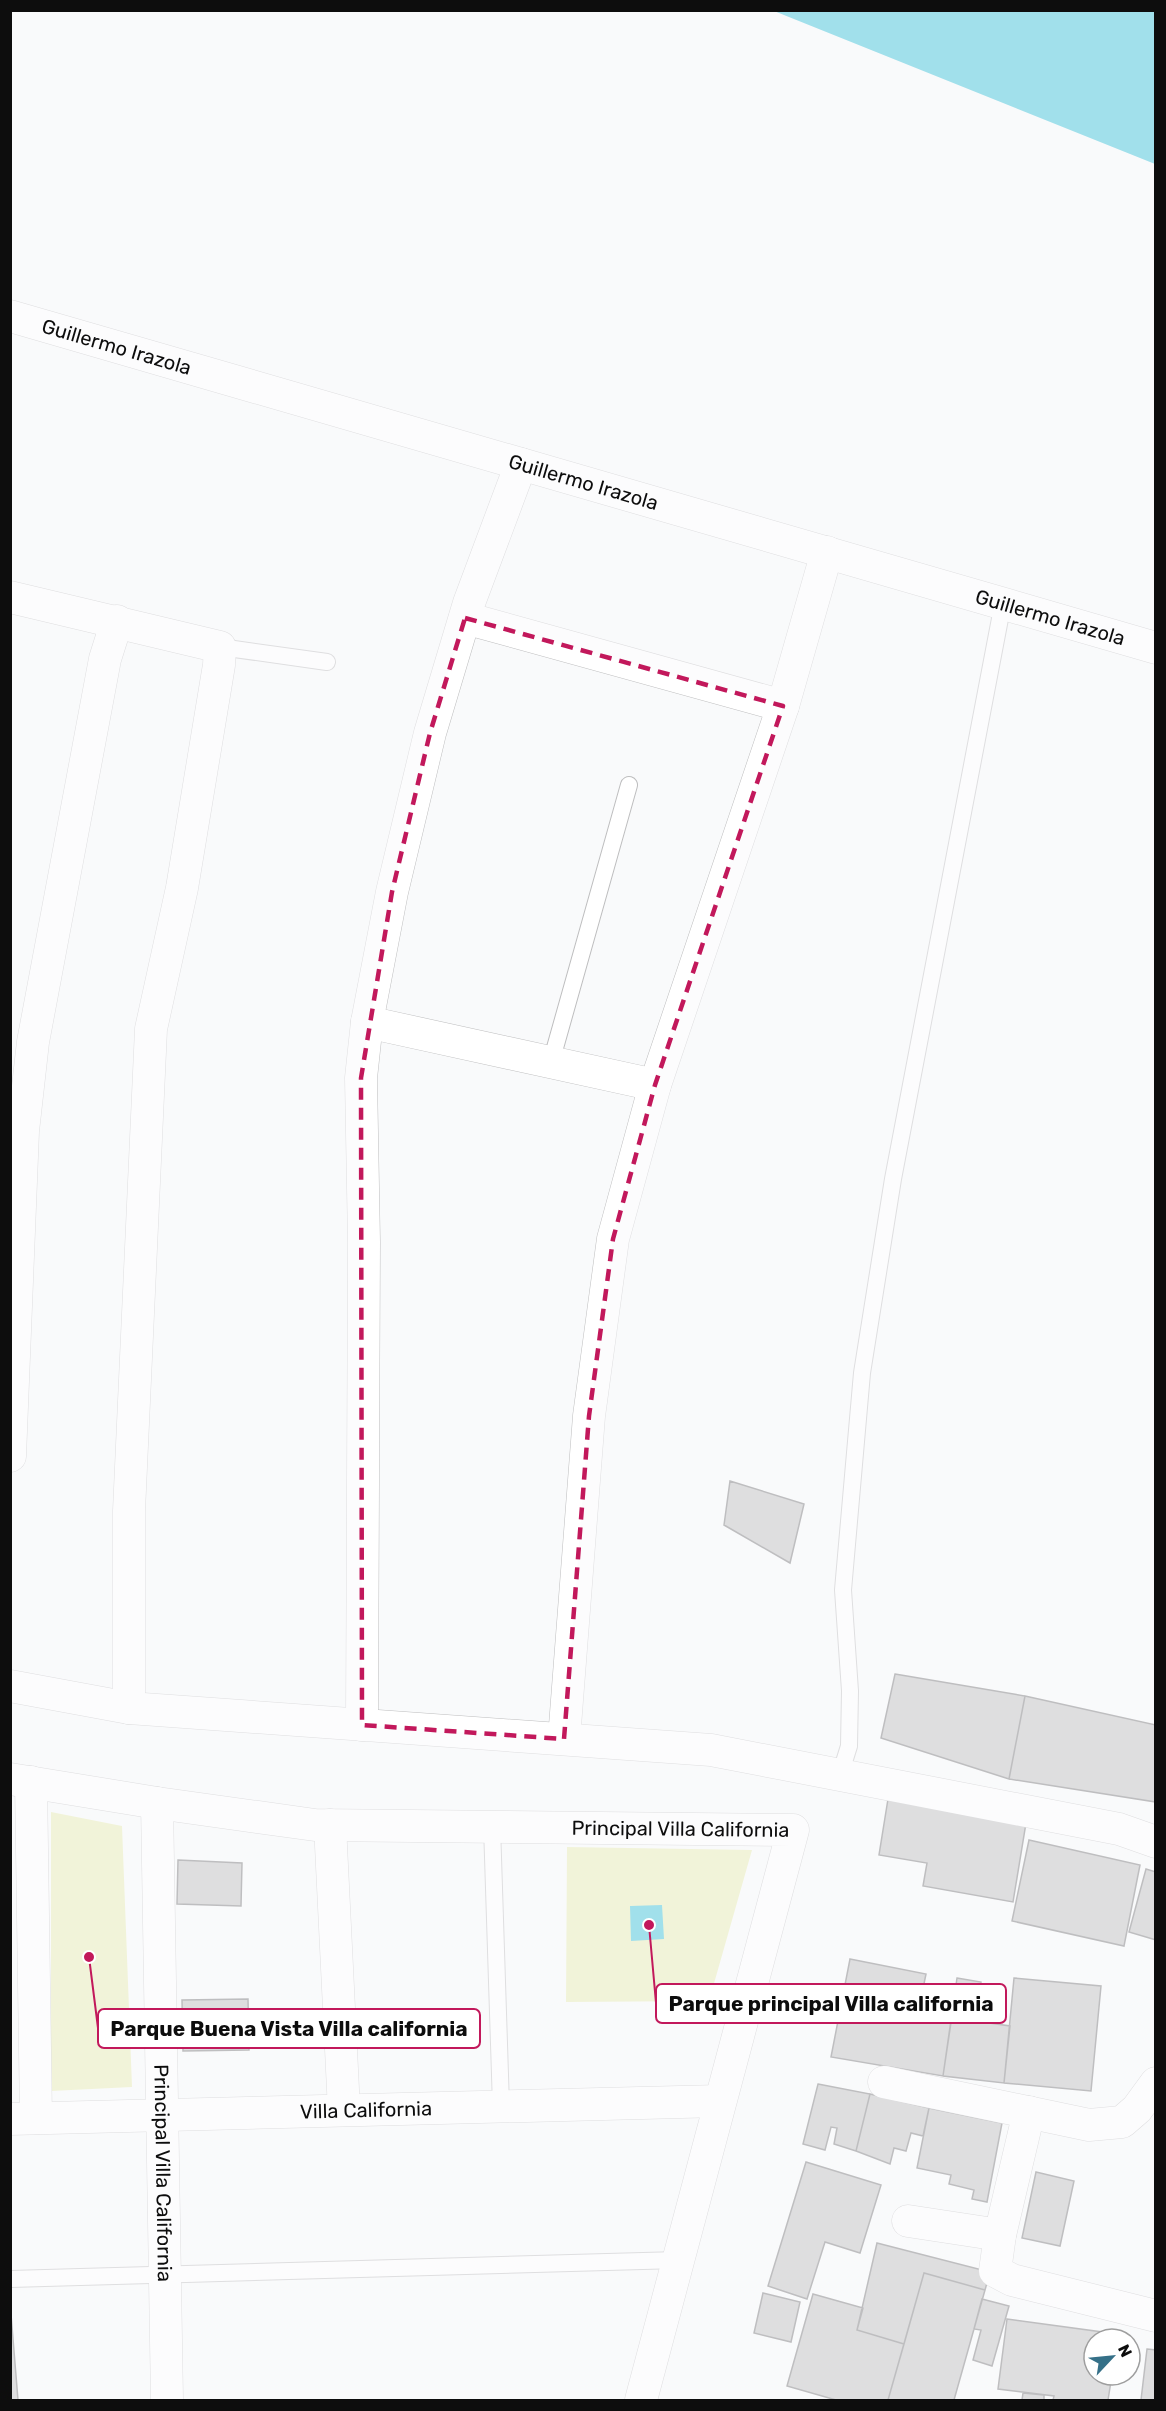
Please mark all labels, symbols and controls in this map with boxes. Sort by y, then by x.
street label: Guillermo Irazola [39,314,194,380]
street label: Guillermo Irazola [506,449,661,515]
street label: Guillermo Irazola [973,584,1128,650]
street label: Principal Villa California [571,1816,790,1842]
callout: Parque principal Villa california [656,1984,1006,2023]
text: Parque principal Villa california [668,1991,994,2016]
callout: Parque Buena Vista Villa california [98,2009,480,2048]
text: Parque Buena Vista Villa california [110,2016,468,2041]
street label: Principal Villa California [149,2064,177,2282]
street label: Villa California [299,2096,432,2124]
north arrow [1082,2327,1142,2387]
text: N [1114,2341,1136,2360]

